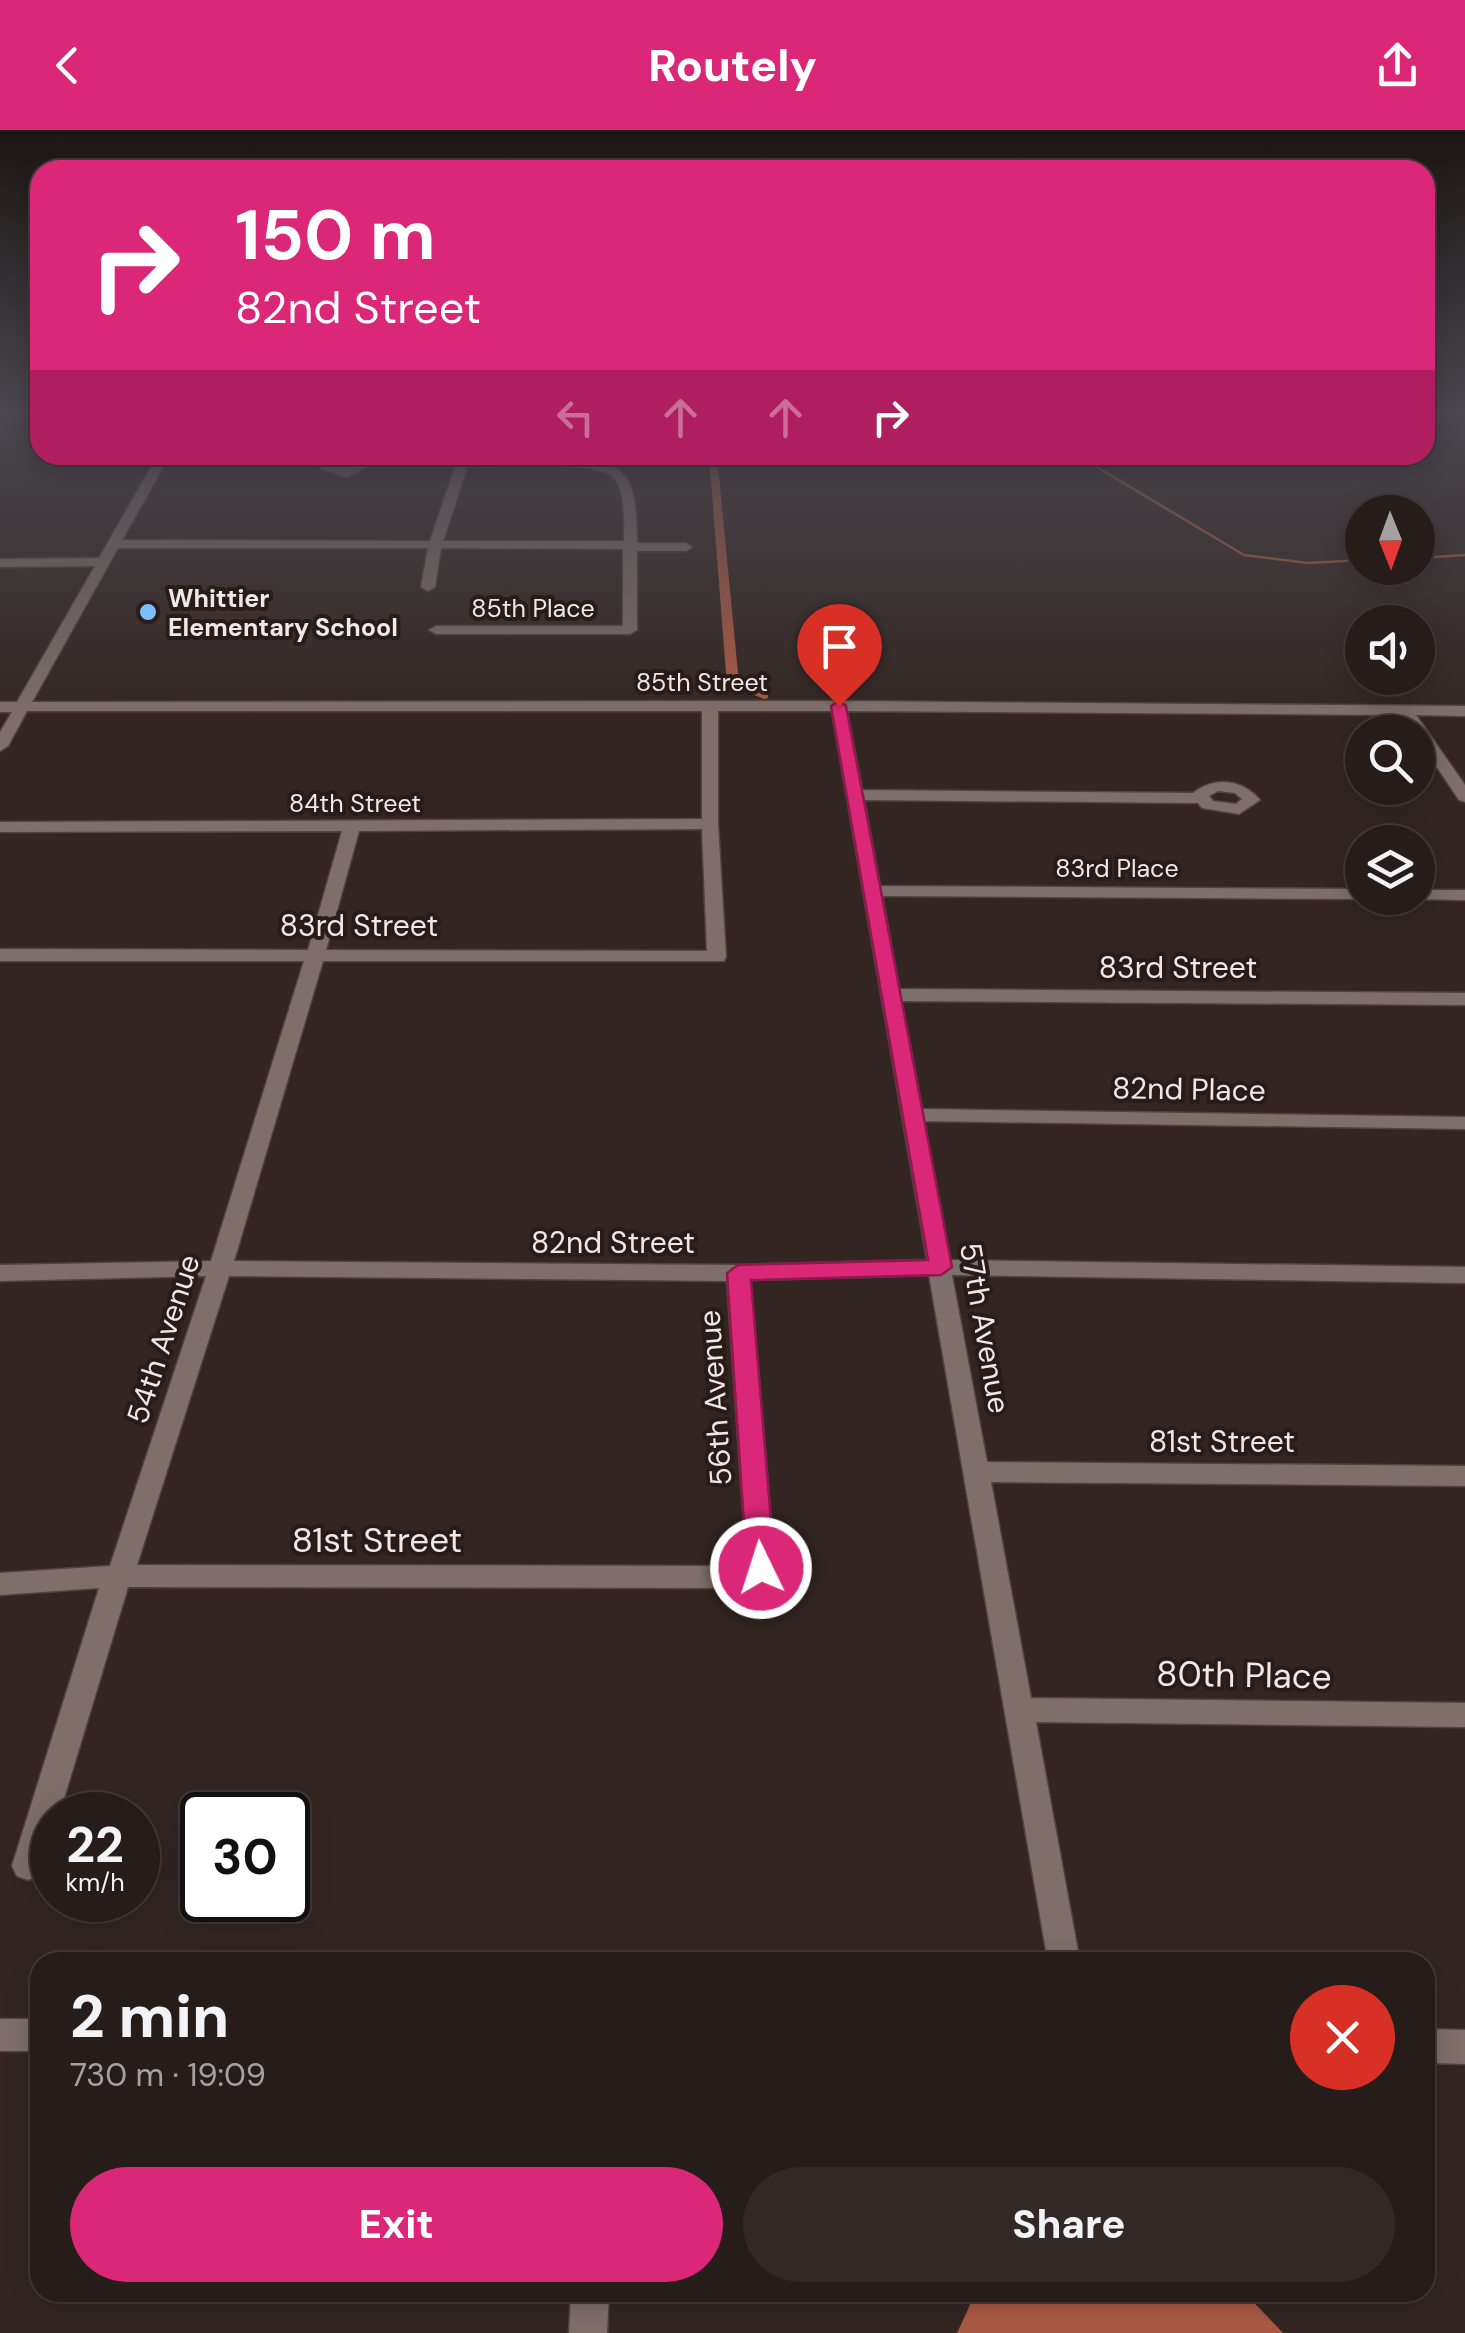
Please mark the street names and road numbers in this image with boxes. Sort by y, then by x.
street label: 85th Place [471,592,595,625]
street label: 85th Street [636,666,768,699]
street label: 84th Street [289,787,421,820]
street label: 83rd Place [1055,852,1179,885]
street label: 83rd Street [280,906,438,945]
street label: 83rd Street [1099,948,1257,987]
street label: 82nd Place [1112,1068,1266,1110]
street label: 82nd Street [531,1223,695,1262]
street label: 57th Avenue [951,1240,1019,1416]
street label: 54th Avenue [117,1250,209,1428]
street label: 56th Avenue [689,1309,741,1487]
street label: 81st Street [1149,1422,1295,1461]
street label: 81st Street [292,1517,462,1563]
street label: 80th Place [1156,1650,1332,1700]

